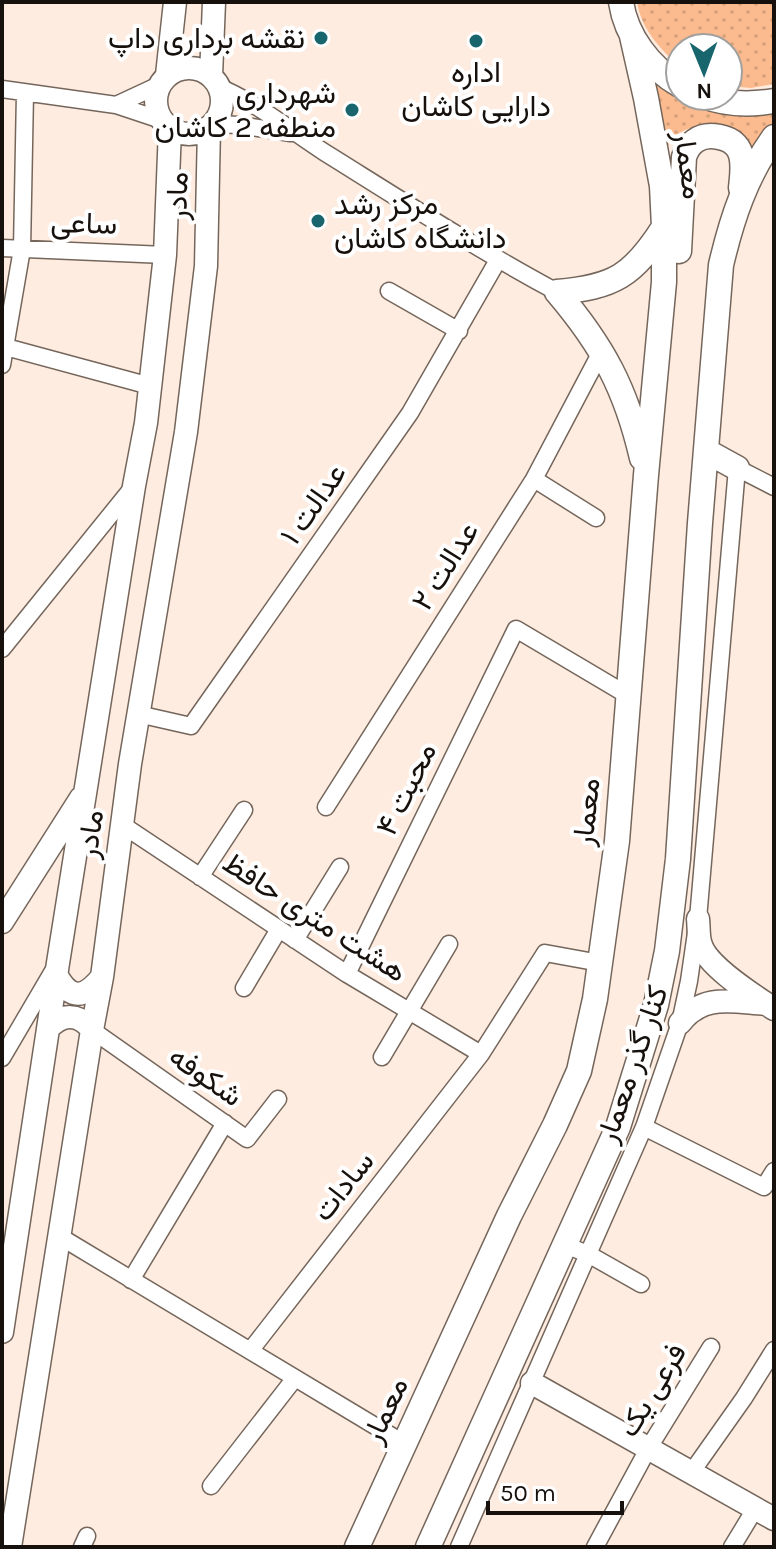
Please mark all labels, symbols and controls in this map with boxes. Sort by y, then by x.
place label: نقشه برداری داپ [108,20,305,58]
marker: نقشه برداری داپ [312,29,330,47]
marker: اداره دارایی کاشان [467,32,485,50]
north arrow [664,32,744,112]
place label: اداره دارایی کاشان [401,54,551,124]
place label: شهرداری منطفه 2 کاشان [155,75,336,145]
text: N [696,78,712,104]
marker: شهرداری منطفه 2 کاشان [343,101,361,119]
street label: معمار [666,128,712,201]
street label: مادر [159,171,195,222]
place label: مرکز رشد دانشگاه کاشان [334,186,506,256]
street label: ساعی [50,204,118,242]
marker: مرکز رشد دانشگاه کاشان [309,212,327,230]
street label: عدالت ۱ [272,456,354,552]
street label: عدالت ۲ [404,515,486,617]
street label: محبت ۴ [368,737,444,841]
street label: معمار [564,776,607,849]
street label: مادر [69,807,111,862]
street label: هشت متری حافظ [216,844,414,990]
street label: کنار گذر معمار [588,981,676,1148]
street label: شکوفه [162,1038,250,1114]
street label: سادات [304,1144,382,1228]
street label: فرعی یک [610,1337,694,1443]
street label: معمار [354,1371,416,1450]
scale bar [488,1465,622,1515]
text: 50 m [500,1479,556,1507]

